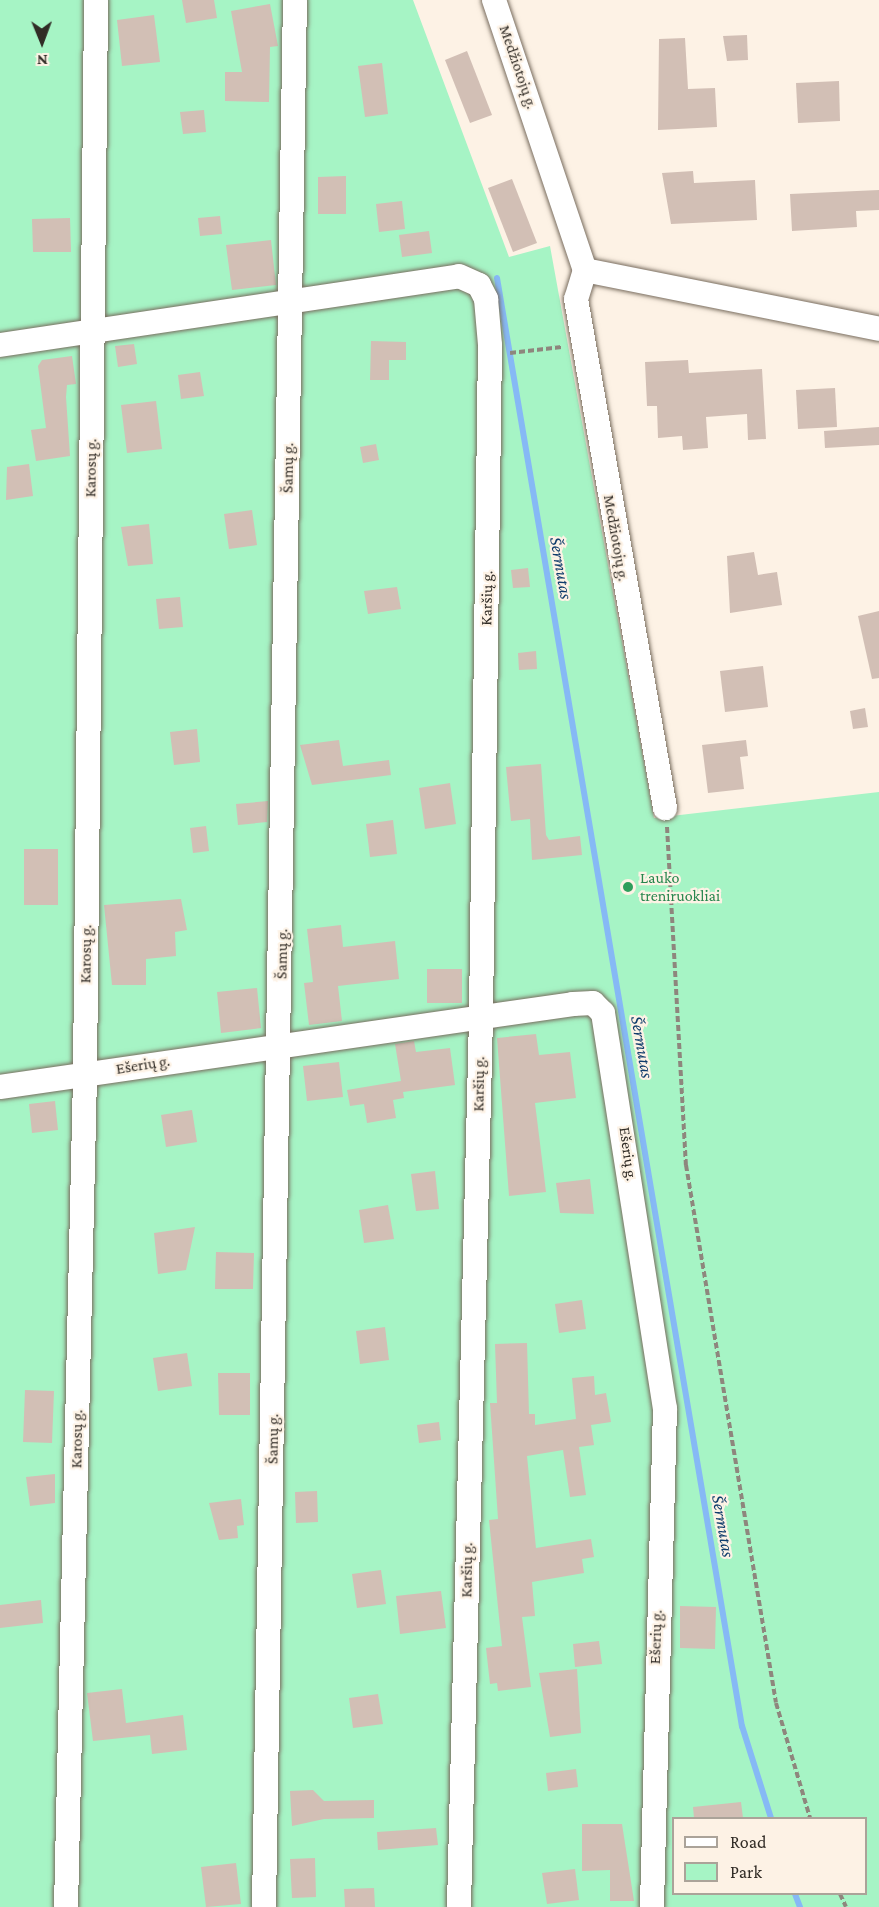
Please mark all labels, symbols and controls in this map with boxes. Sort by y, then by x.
north arrow [12,12,72,72]
street label: Medžiotojų g. [495,23,541,111]
text: N [37,52,48,69]
street label: Karosų g. [81,439,101,497]
street label: Šamų g. [278,443,298,493]
street label: Medžiotojų g. [599,493,633,583]
water label: Šermutas [545,535,577,601]
street label: Karšių g. [477,570,497,626]
place label: Lauko treniruokliai [640,868,720,906]
marker: Lauko treniruokliai [621,880,635,894]
street label: Karosų g. [76,925,96,983]
street label: Šamų g. [272,929,292,979]
water label: Šermutas [626,1014,658,1080]
street label: Ešerių g. [115,1051,171,1079]
street label: Karšių g. [469,1056,489,1112]
street label: Ešerių g. [615,1126,641,1182]
street label: Karosų g. [67,1410,87,1468]
street label: Šamų g. [263,1414,283,1464]
water label: Šermutas [707,1493,739,1559]
street label: Karšių g. [457,1542,477,1598]
street label: Ešerių g. [645,1609,667,1665]
legend [672,1817,867,1895]
text: Road [730,1832,767,1852]
text: Park [730,1862,762,1882]

